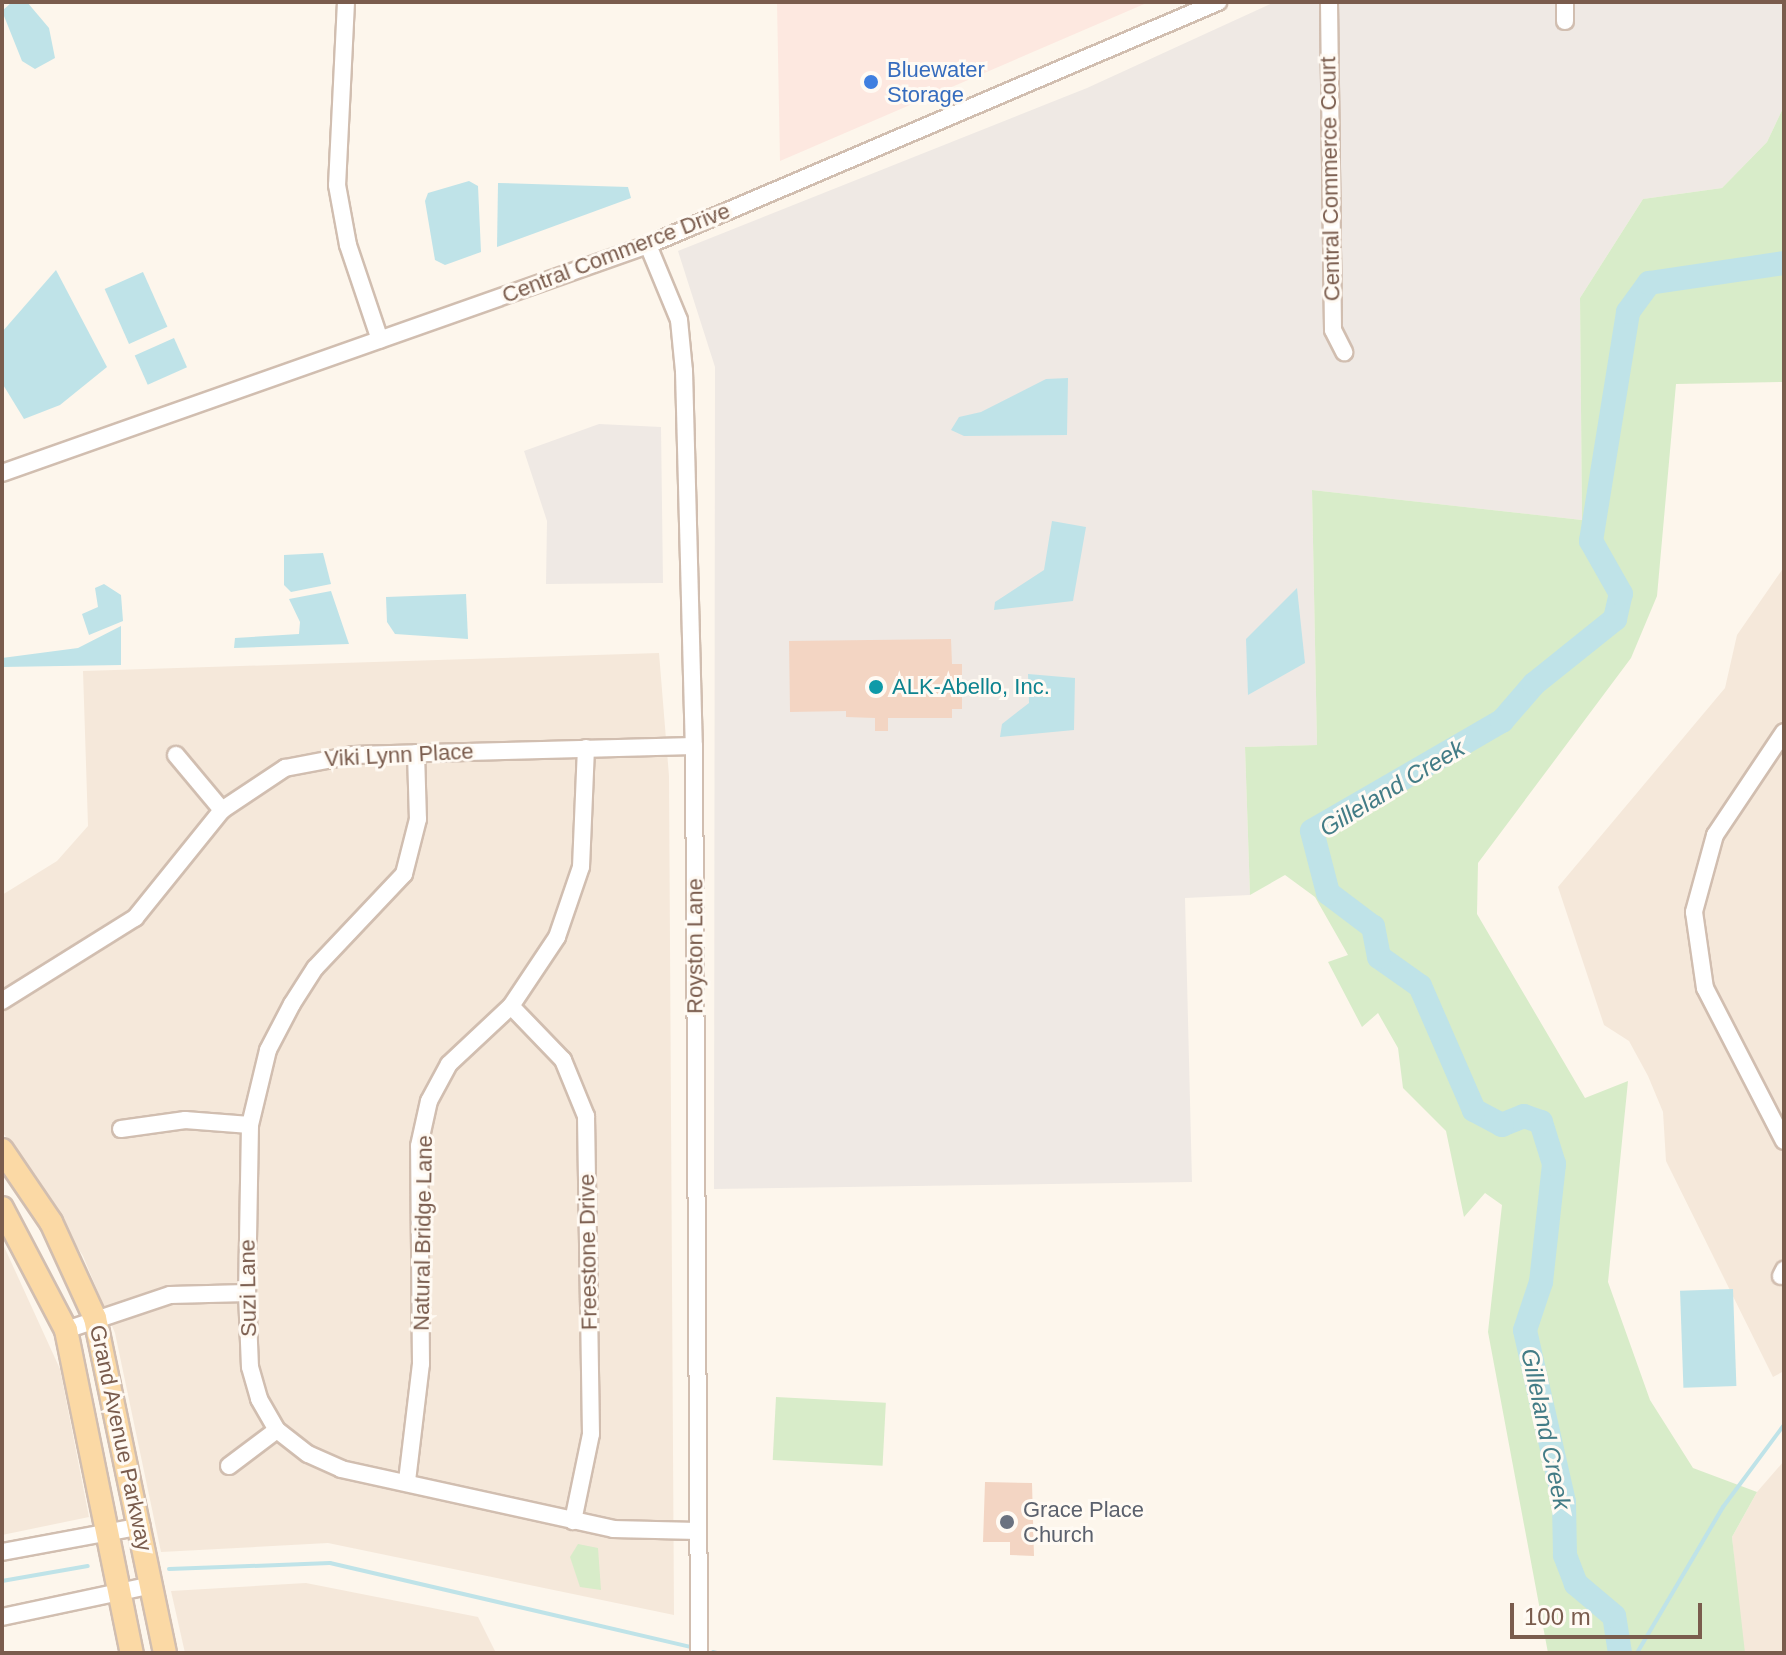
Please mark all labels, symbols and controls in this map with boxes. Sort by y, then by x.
place label: Bluewater Storage [887,56,985,108]
street label: Central Commerce Court [1315,57,1345,301]
marker: Bluewater Storage [862,73,880,91]
street label: Central Commerce Drive [498,197,734,309]
place label: ALK-Abello, Inc. [892,674,1050,700]
marker: ALK-Abello, Inc. [867,678,885,696]
water label: Gilleland Creek [1314,733,1470,843]
street label: Viki Lynn Place [324,738,474,772]
street label: Royston Lane [682,878,708,1014]
street label: Natural Bridge Lane [408,1135,438,1331]
street label: Freestone Drive [573,1174,603,1330]
street label: Suzi Lane [234,1239,262,1337]
street label: Grand Avenue Parkway [84,1322,158,1554]
water label: Gilleland Creek [1515,1346,1577,1512]
place label: Grace Place Church [1023,1496,1144,1548]
marker: Grace Place Church [998,1513,1016,1531]
scale bar [1514,1587,1706,1637]
text: 100 m [1524,1603,1591,1630]

